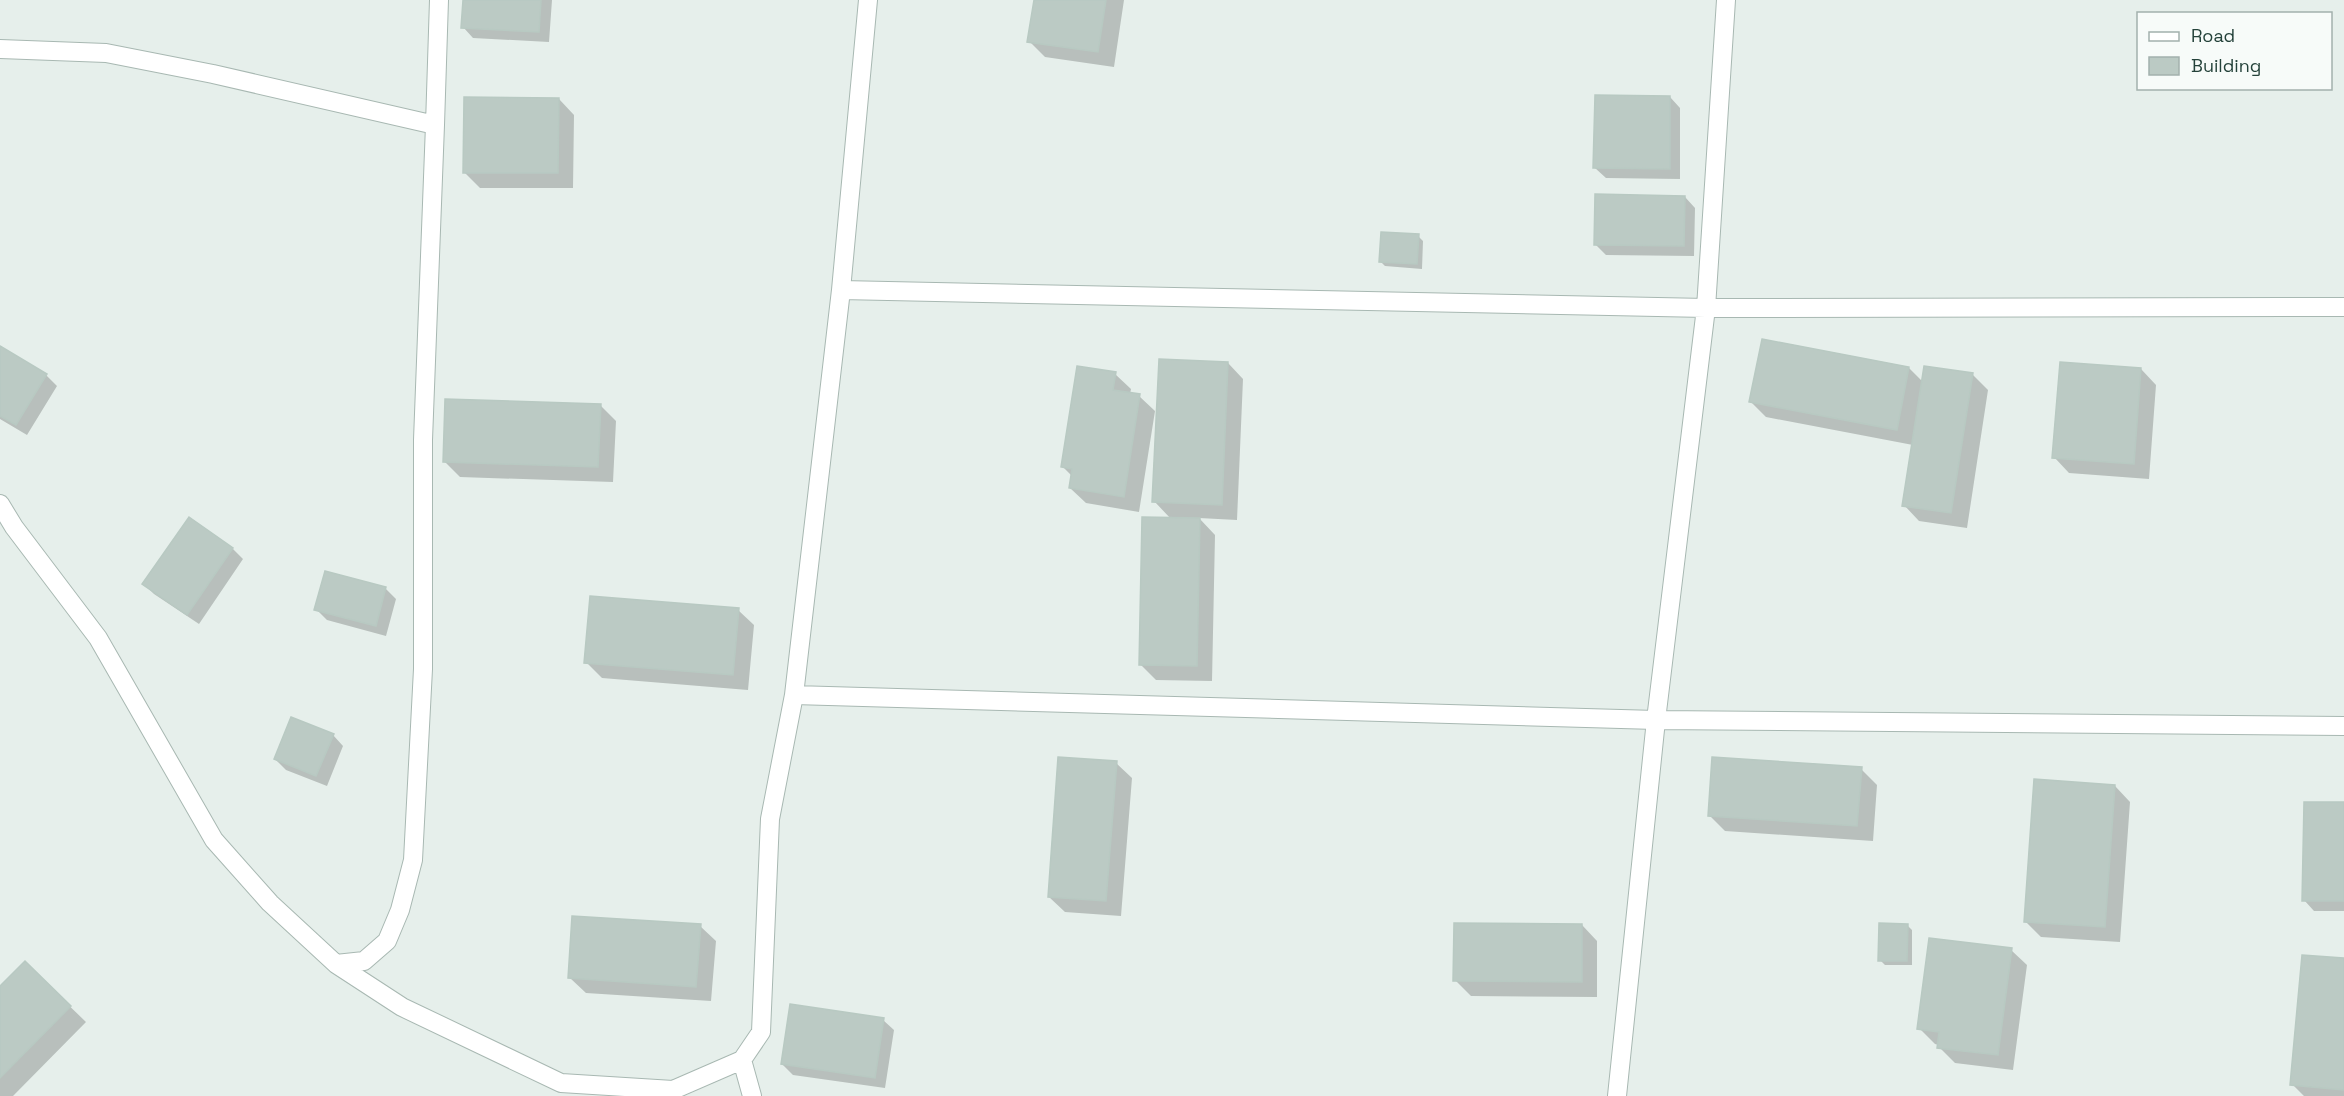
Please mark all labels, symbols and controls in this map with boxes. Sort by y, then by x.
legend [2137,12,2332,90]
text: Road [2191,24,2235,47]
text: Building [2191,54,2261,77]

